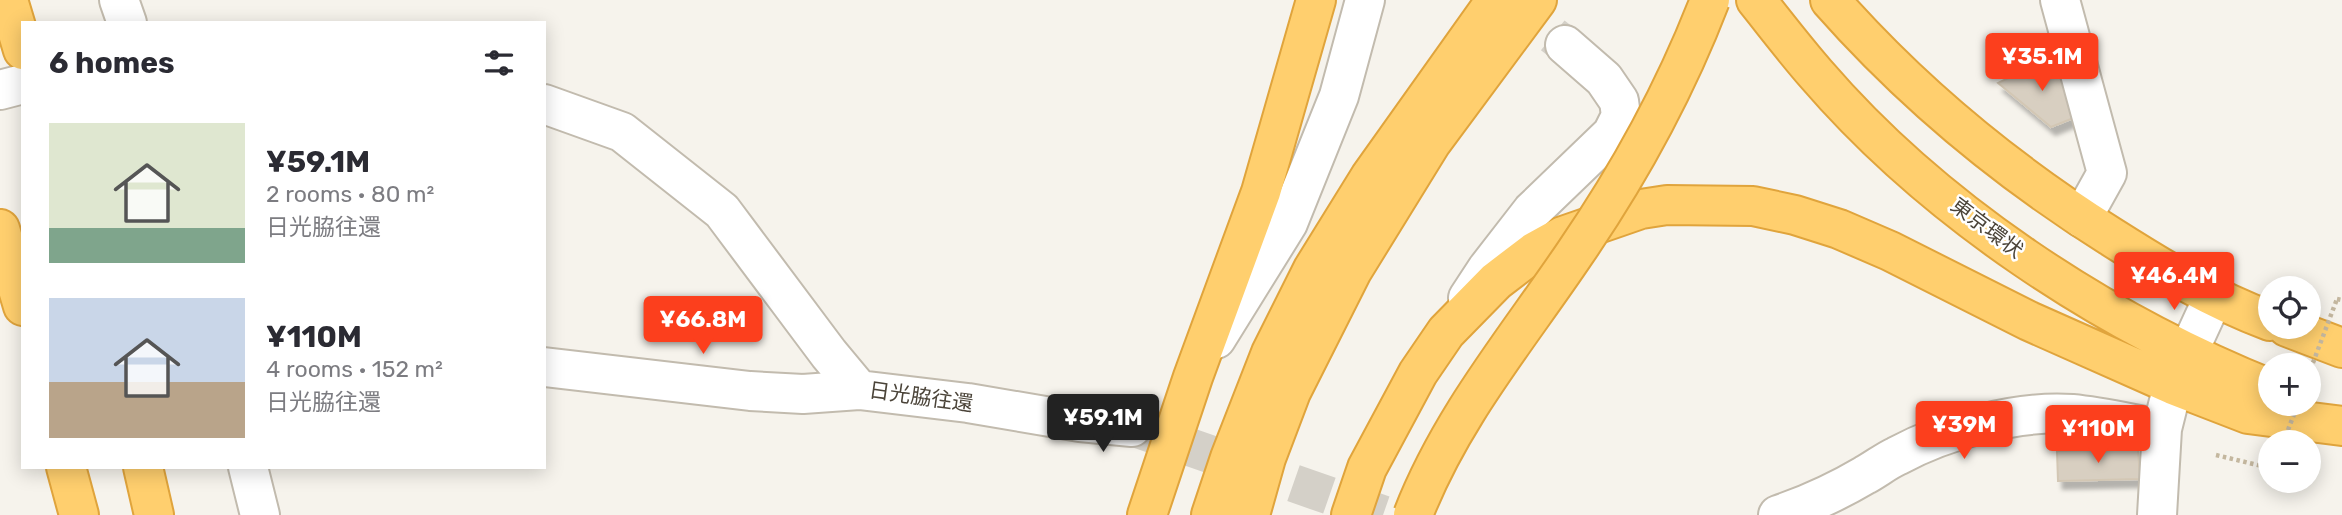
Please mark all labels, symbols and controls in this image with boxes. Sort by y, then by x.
pin: ¥35.1M [1985,34,2099,93]
text: ¥35.1M [2001,42,2083,70]
icon: filters [480,44,518,82]
text: 6 homes [49,45,175,81]
text: ¥59.1M [266,144,370,180]
icon: home [105,151,189,235]
text: 2 rooms · 80 m² [266,180,434,208]
street label: 東京環状 [1946,192,2028,263]
text: 日光脇往還 [266,213,381,241]
pin: ¥46.4M [2117,252,2231,312]
text: ¥46.4M [2130,261,2218,289]
map controls [2258,276,2321,493]
button: locate [2258,276,2321,339]
pin: ¥66.8M [646,296,760,356]
text: ¥66.8M [660,305,746,333]
text: ¥110M [266,319,362,355]
icon: home [105,326,189,410]
button: + [2258,353,2321,416]
text: 4 rooms · 152 m² [266,355,443,383]
street label: 日光脇往還 [867,377,975,416]
text: 日光脇往還 [266,388,381,416]
pin: ¥59.1M [1046,394,1160,454]
pin: ¥39M [1923,402,2005,461]
text: ¥59.1M [1063,403,1143,431]
pin: ¥110M [2049,406,2147,465]
text: ¥39M [1932,410,1996,438]
text: ¥110M [2061,414,2135,442]
button: − [2258,430,2321,493]

